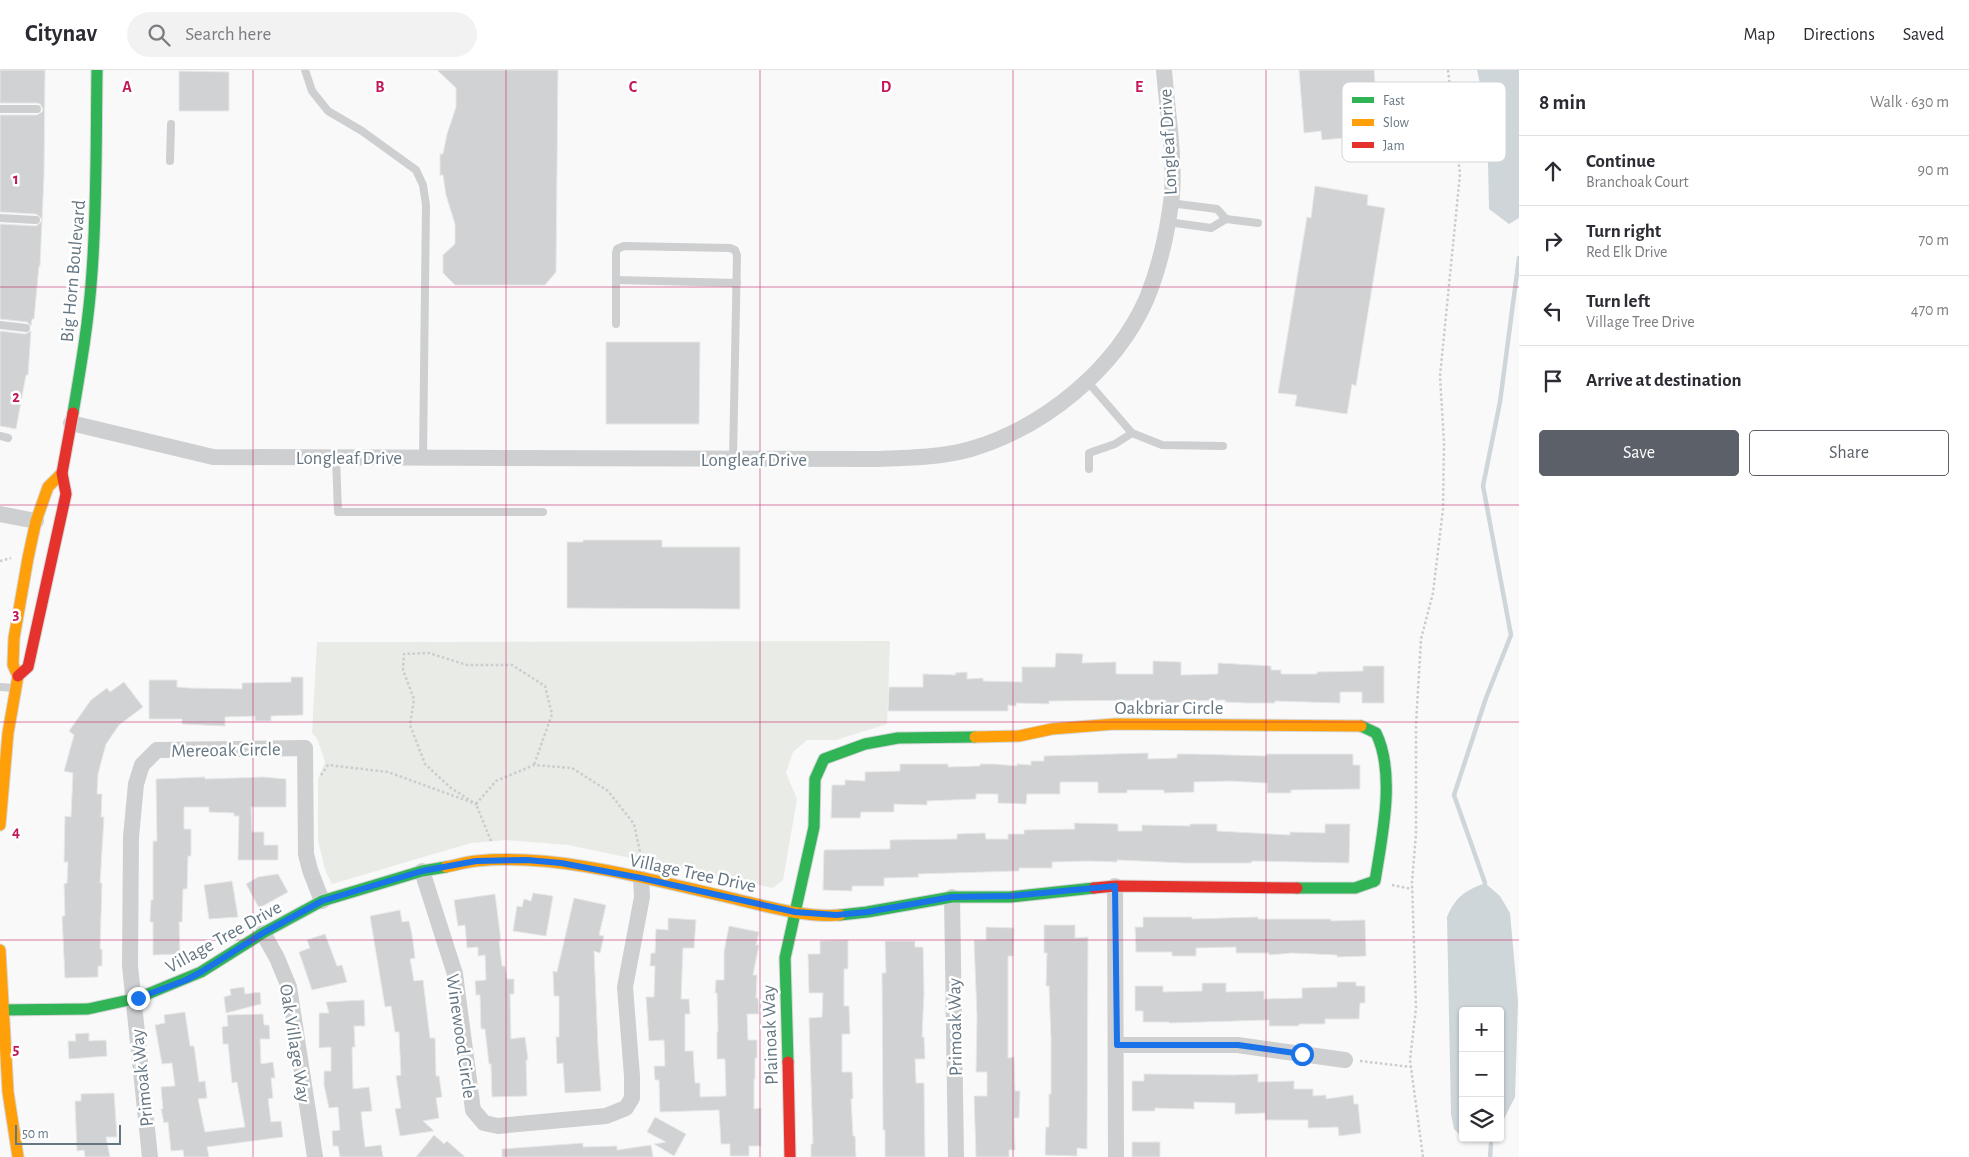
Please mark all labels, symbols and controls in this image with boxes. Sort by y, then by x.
search box [127,12,477,57]
icon: search [145,21,173,49]
text: Citynav [25,22,97,46]
text: Search here [185,25,271,44]
text: Map [1744,26,1775,44]
text: Directions [1803,26,1875,44]
text: Saved [1903,26,1944,44]
text: A [122,79,132,95]
text: B [375,79,385,95]
text: C [629,79,638,95]
text: D [881,79,892,95]
text: E [1135,79,1143,95]
legend [1342,82,1506,162]
street label: Longleaf Drive [1156,88,1181,195]
text: 8 min [1539,92,1586,113]
text: Fast [1383,94,1405,108]
text: Walk · 630 m [1870,94,1949,110]
text: Slow [1383,116,1410,130]
text: Jam [1383,139,1405,153]
text: Continue [1586,152,1655,171]
icon: ahead [1539,157,1567,185]
text: 90 m [1918,162,1949,178]
text: 1 [13,171,19,187]
text: Branchoak Court [1586,174,1689,190]
street label: Big Horn Boulevard [58,199,89,343]
text: Turn right [1586,222,1661,241]
icon: right [1539,227,1567,255]
text: 70 m [1918,232,1949,248]
text: Red Elk Drive [1586,244,1667,260]
text: Turn left [1586,292,1650,311]
icon: left [1539,297,1567,325]
text: 470 m [1911,302,1949,318]
text: Village Tree Drive [1586,314,1695,330]
icon: arrive [1539,367,1567,395]
text: Arrive at destination [1586,371,1742,390]
text: 2 [12,389,20,405]
button: Save [1539,430,1739,476]
button: Share [1749,430,1949,476]
street label: Longleaf Drive [296,449,402,468]
street label: Longleaf Drive [701,451,807,470]
text: 3 [13,606,20,622]
street label: Oakbriar Circle [1114,699,1224,718]
street label: Mereoak Circle [171,740,281,761]
text: 4 [12,824,20,840]
street label: Village Tree Drive [628,851,758,896]
street label: Village Tree Drive [163,898,285,977]
street label: Winewood Circle [442,973,479,1100]
street label: Primoak Way [945,978,966,1076]
street label: Oak Village Way [276,983,313,1104]
street label: Plainoak Way [759,985,782,1085]
route end [127,987,150,1010]
map controls [1459,1007,1504,1142]
button: + [1459,1007,1504,1052]
street label: Primoak Way [128,1028,157,1128]
text: 5 [13,1041,20,1057]
route start [1291,1043,1314,1066]
button: − [1459,1052,1504,1097]
button: layers [1459,1097,1504,1142]
scale bar [15,1122,121,1145]
text: 50 m [22,1127,49,1141]

